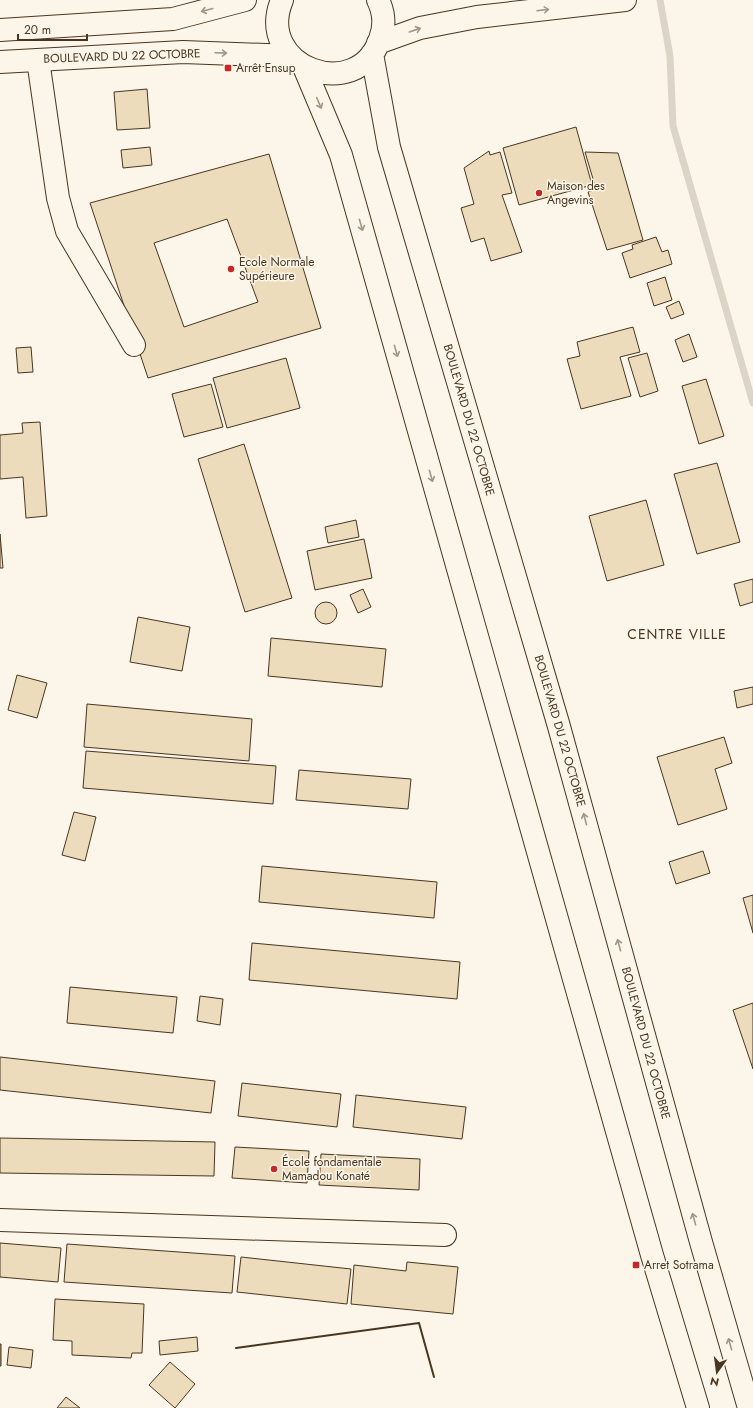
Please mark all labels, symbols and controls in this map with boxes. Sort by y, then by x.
one-way arrow [536,6,549,13]
one-way arrow [201,7,214,14]
scale bar [18,16,87,42]
text: 20 m [24,21,51,39]
one-way arrow [409,26,422,33]
street label: BOULEVARD DU 22 OCTOBRE [43,44,201,68]
one-way arrow [214,50,227,57]
place label: Arrêt Ensup [236,59,296,77]
marker: Arrêt Ensup [223,63,233,73]
one-way arrow [316,96,323,108]
place label: Maison des Angevins [547,177,605,209]
marker: Maison des Angevins [534,188,544,198]
one-way arrow [357,219,365,232]
place label: Ecole Normale Supérieure [239,253,314,285]
marker: Ecole Normale Supérieure [226,264,236,274]
street label: BOULEVARD DU 22 OCTOBRE [439,342,499,498]
one-way arrow [393,344,400,357]
one-way arrow [428,469,435,482]
district label: CENTRE VILLE [627,624,727,644]
street label: BOULEVARD DU 22 OCTOBRE [530,653,590,809]
one-way arrow [581,813,588,826]
one-way arrow [615,939,622,952]
street label: BOULEVARD DU 22 OCTOBRE [617,965,675,1121]
place label: École fondamentale Mamadou Konaté [282,1153,382,1185]
marker: École fondamentale Mamadou Konaté [269,1164,279,1174]
one-way arrow [690,1212,697,1225]
place label: Arret Sotrama [644,1256,714,1274]
marker: Arret Sotrama [631,1260,641,1270]
one-way arrow [726,1337,733,1350]
north arrow [697,1352,737,1392]
text: N [708,1373,721,1391]

